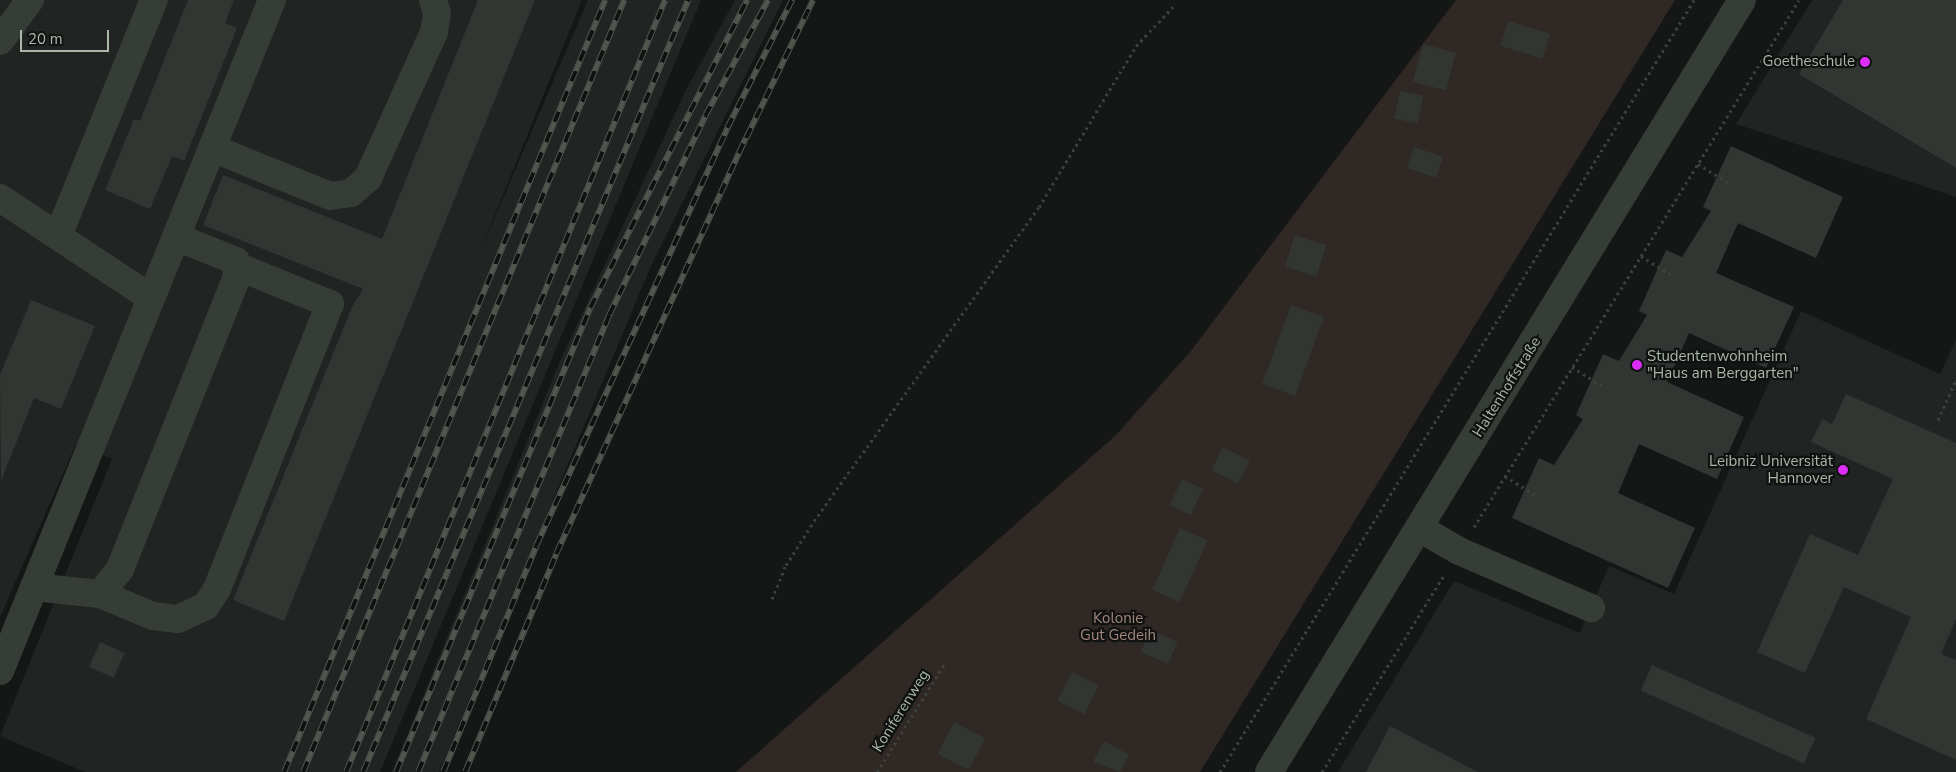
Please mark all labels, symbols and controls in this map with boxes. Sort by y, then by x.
scale bar [22,20,111,52]
text: 20 m [28,29,63,49]
place label: Goetheschule [1763,53,1855,71]
marker: Goetheschule [1859,56,1871,68]
street label: Haltenhoffstraße [1469,334,1545,440]
place label: Studentenwohnheim "Haus am Berggarten" [1647,347,1799,382]
marker: Studentenwohnheim "Haus am Berggarten" [1631,359,1643,371]
place label: Leibniz Universität Hannover [1709,452,1833,487]
marker: Leibniz Universität Hannover [1837,464,1849,476]
park label: Kolonie Gut Gedeih [1080,609,1156,644]
street label: Koniferenweg [869,667,933,755]

